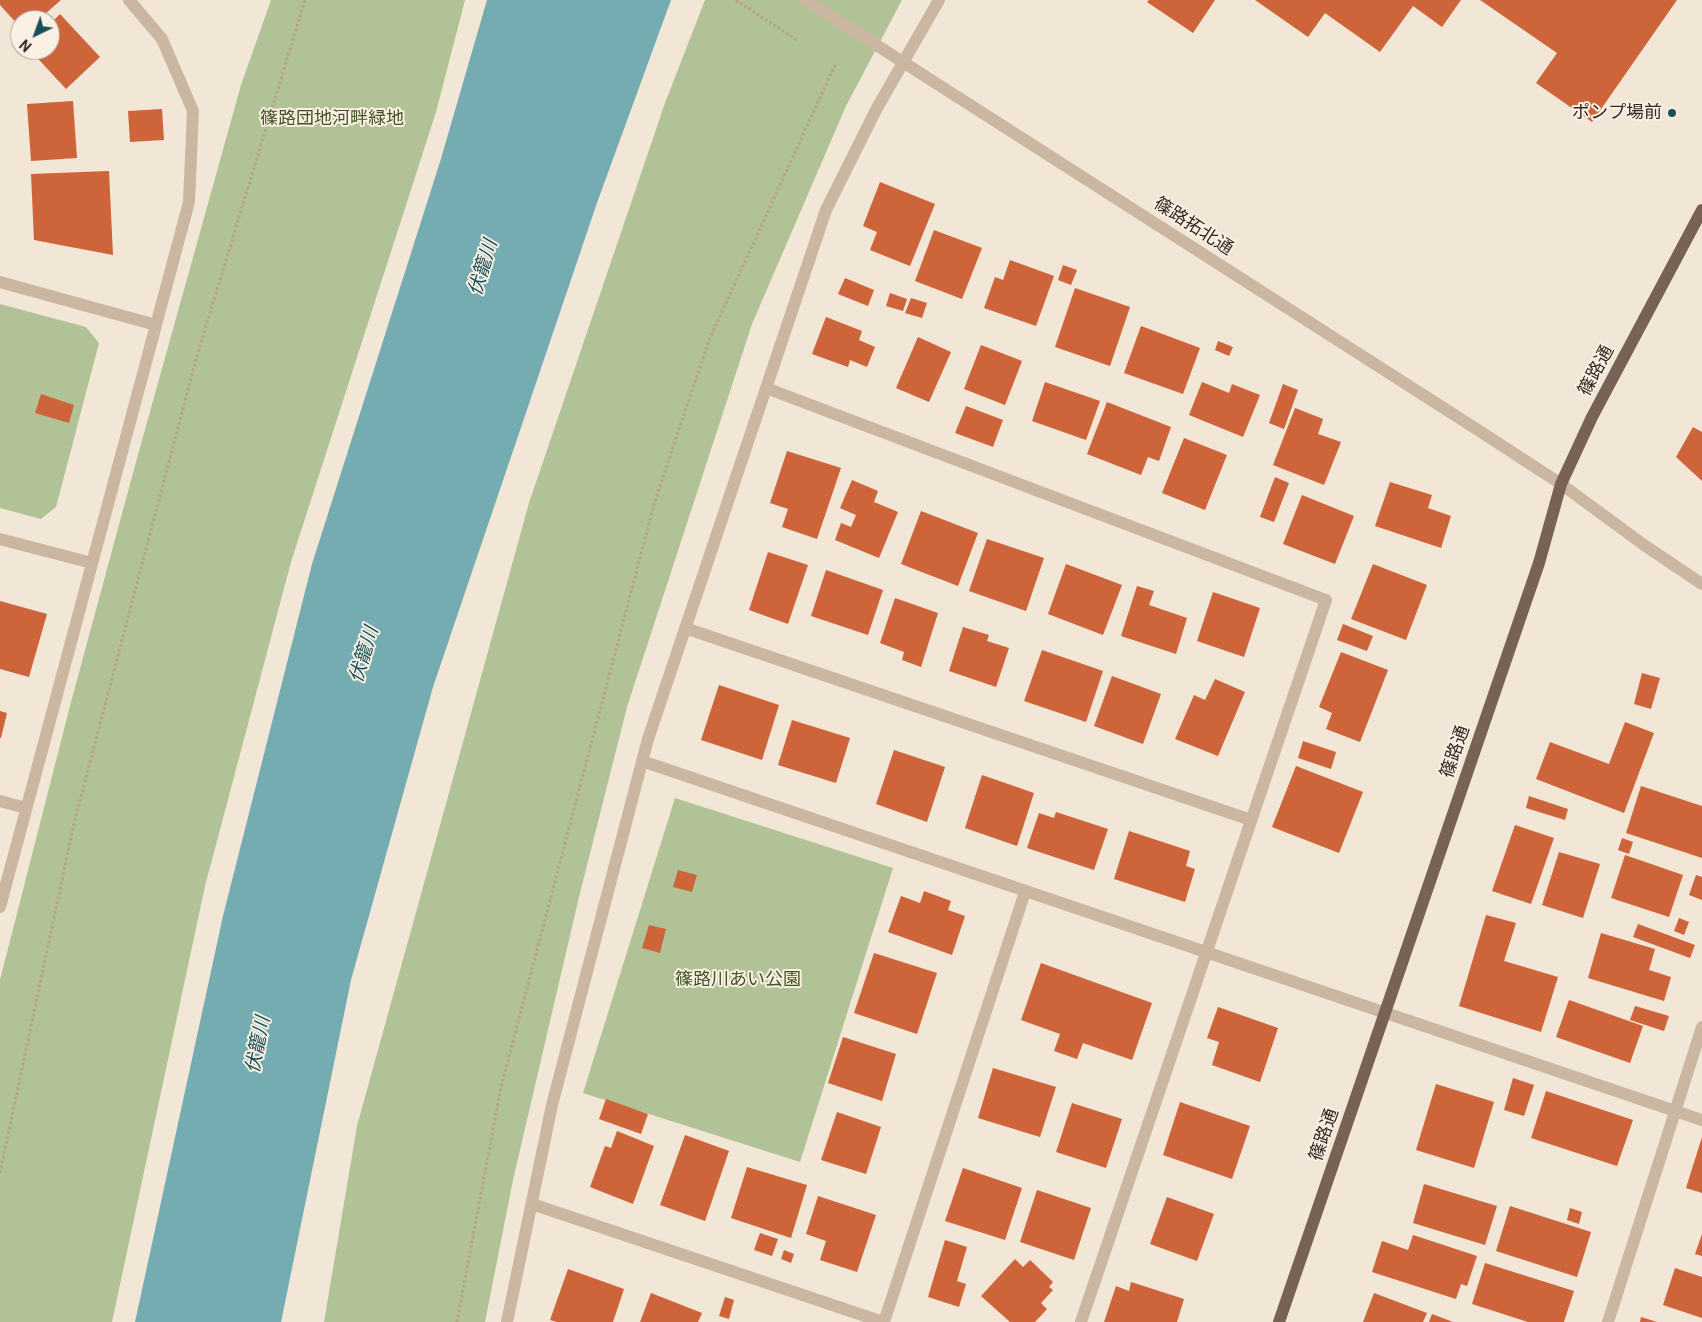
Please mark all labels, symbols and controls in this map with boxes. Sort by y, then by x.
north arrow [10,10,60,60]
text: N [17,36,35,55]
place label: ポンプ場前 [1572,102,1662,124]
marker: ポンプ場前 [1666,107,1678,119]
park label: 篠路団地河畔緑地 [260,108,404,130]
street label: 篠路拓北通 [1149,193,1237,261]
water label: 伏籠川 [465,237,503,299]
street label: 篠路通 [1575,342,1619,400]
water label: 伏籠川 [346,624,384,686]
street label: 篠路通 [1437,723,1475,781]
park label: 篠路川あい公園 [675,969,801,991]
water label: 伏籠川 [242,1015,276,1075]
street label: 篠路通 [1306,1106,1344,1164]

